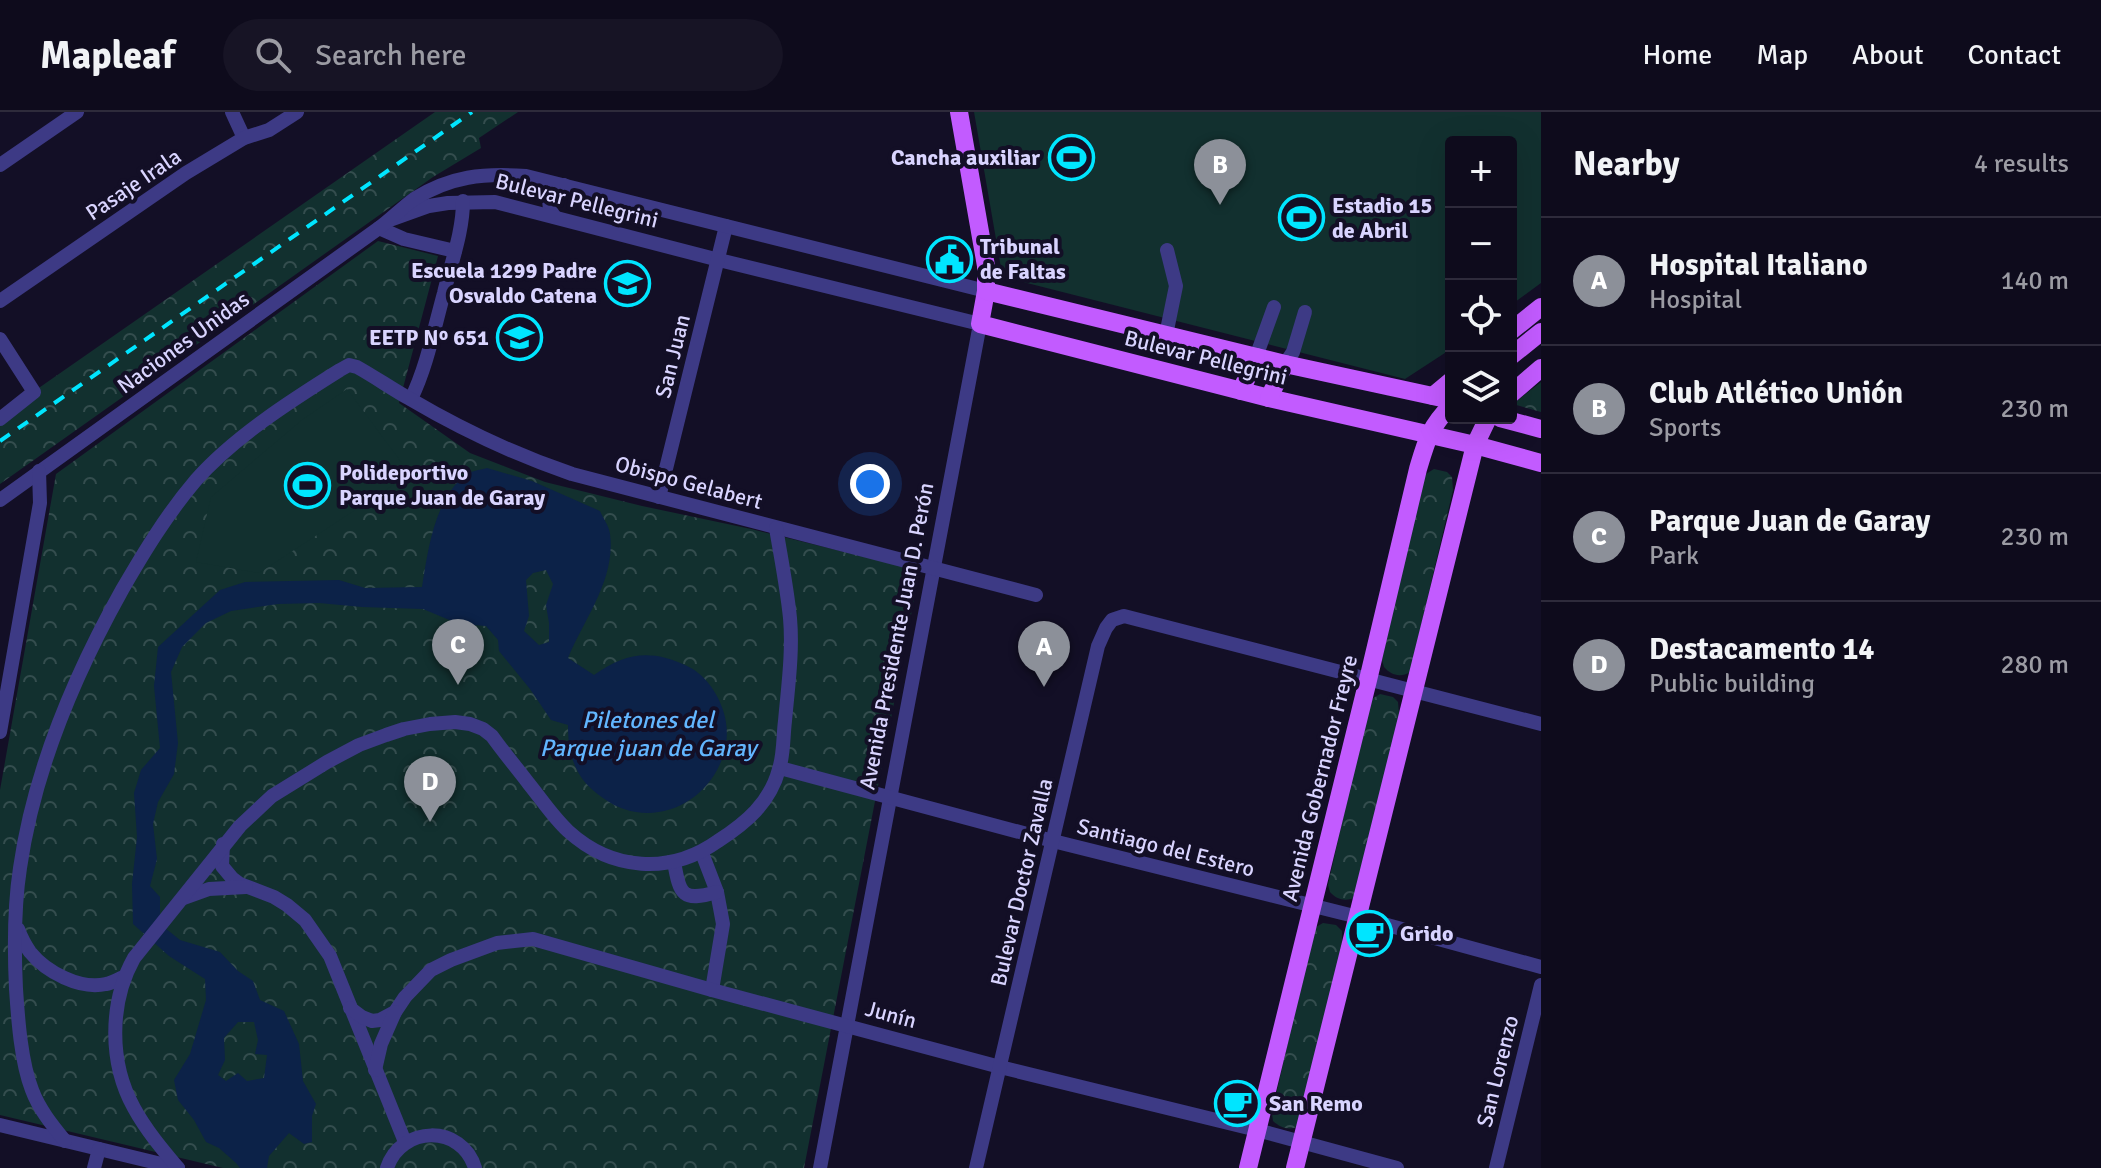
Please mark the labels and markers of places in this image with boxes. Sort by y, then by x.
sports icon: Cancha auxiliar [1047,133,1095,181]
pin: B [1194,139,1246,205]
place label: Cancha auxiliar [891,144,1040,171]
place label: Estadio 15 de Abril [1332,192,1432,244]
sports icon: Estadio 15 de Abril [1277,194,1325,242]
place label: Tribunal de Faltas [980,233,1066,285]
public building icon: Tribunal de Faltas [925,235,973,283]
place label: Escuela 1299 Padre Osvaldo Catena [411,257,597,309]
school or university icon: Escuela 1299 Padre Osvaldo Catena [604,259,652,307]
school or university icon: EETP Nº 651 [496,313,544,361]
place label: EETP Nº 651 [369,324,489,351]
place label: Polideportivo Parque Juan de Garay [339,459,545,511]
sports icon: Polideportivo Parque Juan de Garay [284,461,332,509]
pin: C [432,619,484,685]
pin: A [1018,621,1070,687]
pin: D [404,756,456,822]
cafe icon: Grido [1345,909,1393,957]
place label: Grido [1400,920,1453,947]
cafe icon: San Remo [1214,1079,1262,1127]
place label: San Remo [1269,1090,1363,1117]

